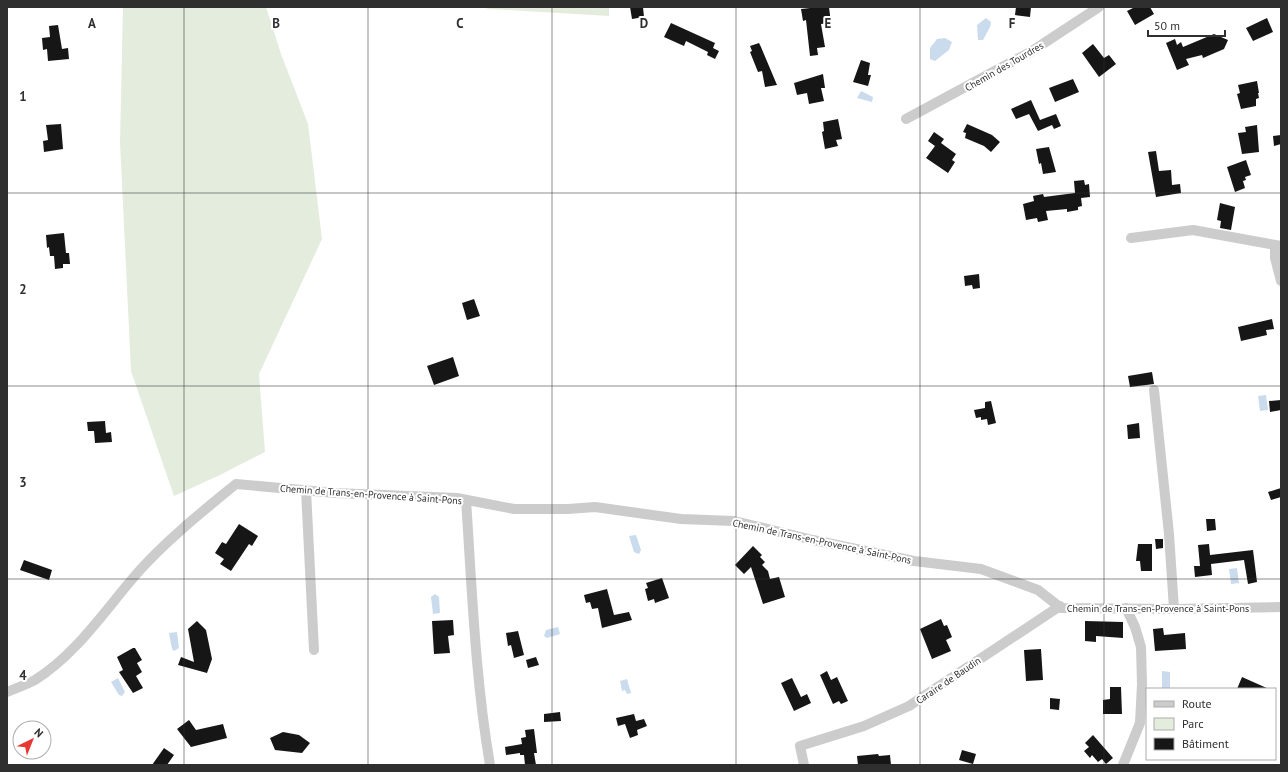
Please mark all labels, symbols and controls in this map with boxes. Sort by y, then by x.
scale bar [1148,12,1225,38]
text: A [88,15,96,32]
text: B [272,15,280,32]
text: C [456,15,464,32]
text: D [640,15,648,32]
text: E [825,15,832,32]
text: F [1009,15,1016,32]
text: 50 m [1154,18,1180,33]
street label: Chemin des Tourdres [963,39,1046,94]
text: 1 [19,88,27,105]
text: 2 [19,281,27,298]
text: 3 [19,474,27,491]
street label: Chemin de Trans-en-Provence à Saint-Pons [279,482,462,507]
street label: Chemin de Trans-en-Provence à Saint-Pons [731,516,912,567]
street label: Chemin de Trans-en-Provence à Saint-Pons [1067,602,1249,615]
street label: Caraire de Baudin [913,654,983,707]
text: 4 [19,667,27,684]
legend [1146,688,1276,760]
text: Route [1182,696,1212,711]
text: Parc [1182,716,1204,731]
north arrow [12,720,52,760]
text: N [31,725,46,740]
text: Bâtiment [1182,736,1229,751]

